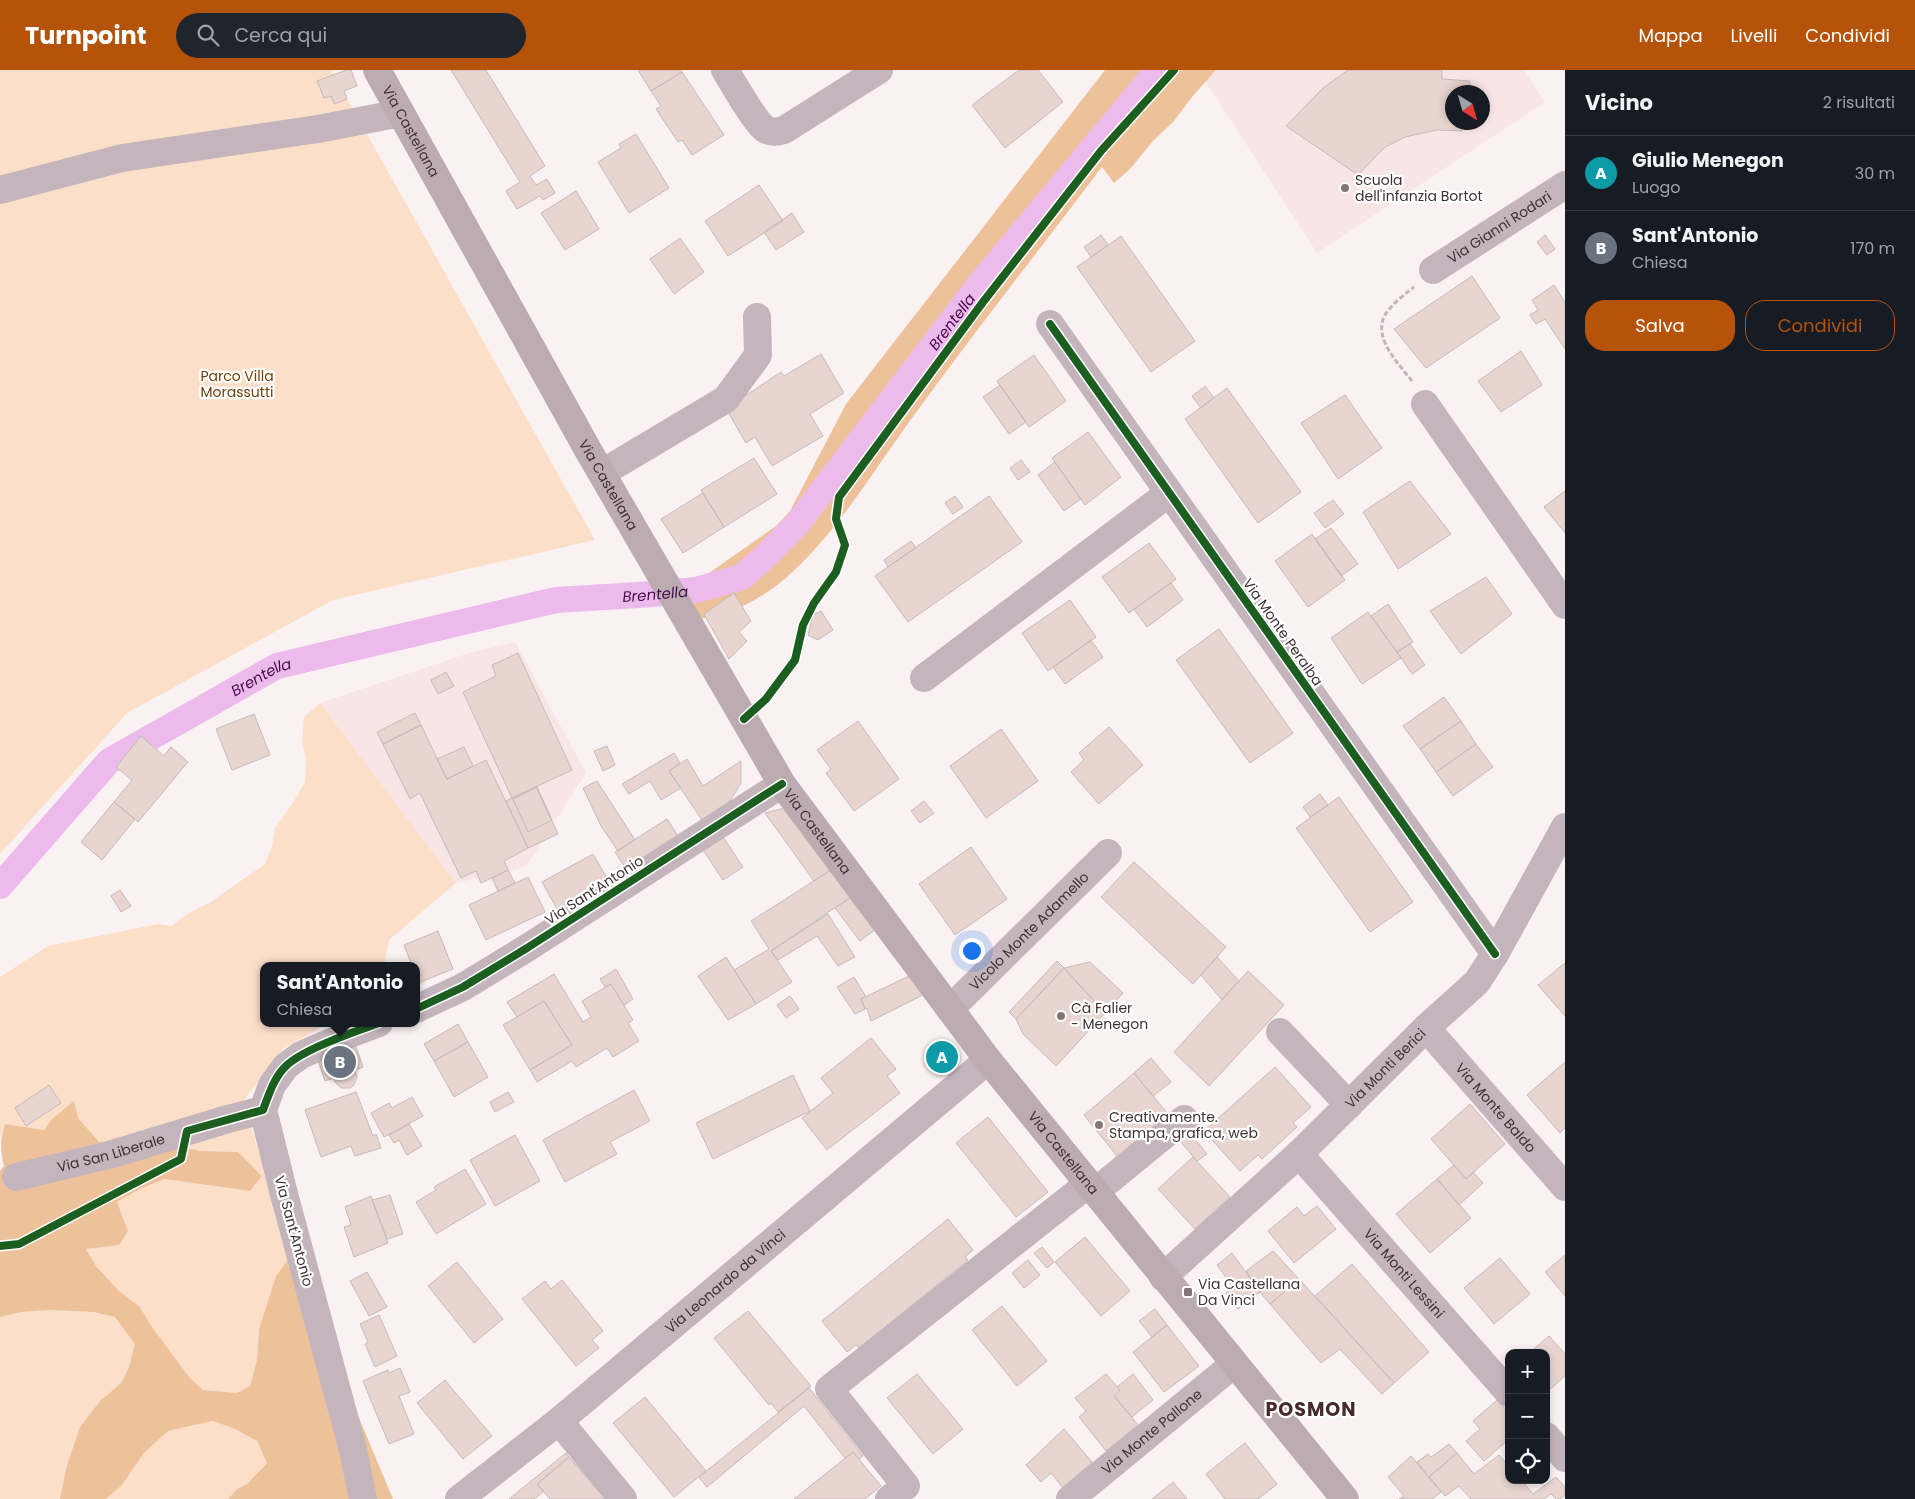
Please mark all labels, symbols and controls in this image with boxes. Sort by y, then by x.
search box [176,13,526,58]
text: Turnpoint [25,19,146,52]
icon: search [194,21,222,49]
text: Cerca qui [234,22,327,49]
text: Mappa [1638,23,1703,48]
text: Livelli [1731,23,1777,48]
text: Condividi [1805,23,1890,48]
street label: Via Castellana [377,82,445,181]
north arrow [1445,85,1490,130]
text: Vicino [1585,88,1653,117]
text: 2 risultati [1823,91,1895,114]
text: Giulio Menegon [1632,147,1784,174]
text: A [1595,162,1607,185]
text: 30 m [1855,162,1895,185]
place label: Scuola dell'infanzia Bortot [1355,170,1483,206]
text: Luogo [1632,176,1680,199]
marker: Scuola dell'infanzia Bortot [1339,182,1351,194]
street label: Via Gianni Rodari [1443,186,1555,268]
text: Sant'Antonio [1632,222,1758,249]
text: B [1596,237,1606,260]
text: 170 m [1850,237,1895,260]
text: Chiesa [1632,251,1688,274]
water label: Brentella [923,289,980,354]
button: Salva [1585,300,1735,351]
button: Condividi [1745,300,1895,351]
park label: Parco Villa Morassutti [200,366,274,402]
street label: Via Castellana [574,436,643,534]
street label: Via Monte Peralba [1238,574,1328,690]
water label: Brentella [622,580,689,606]
water label: Brentella [227,653,293,701]
street label: Via Castellana [779,784,856,878]
street label: Via Sant'Antonio [541,851,647,929]
street label: Vicolo Monte Adamello [965,867,1093,995]
your location [959,938,985,964]
popup [260,962,420,1027]
text: Sant'Antonio [277,969,403,996]
text: Chiesa [277,998,332,1021]
place label: Cà Falier - Menegon [1071,998,1148,1034]
marker: Cà Falier - Menegon [1055,1010,1067,1022]
street label: Via Monti Berici [1341,1024,1430,1113]
pin: A [926,1038,958,1076]
pin: B [324,1043,356,1081]
street label: Via Monte Baldo [1451,1058,1541,1157]
street label: Via Castellana [1023,1107,1104,1199]
place label: Creativamente. Stampa, grafica, web [1109,1107,1258,1143]
marker: Creativamente. Stampa, grafica, web [1093,1119,1105,1131]
street label: Via San Liberale [55,1129,168,1177]
street label: Via Sant'Antonio [270,1173,318,1289]
street label: Via Monti Lessini [1359,1224,1449,1323]
street label: Via Leonardo da Vinci [660,1225,790,1338]
place label: Via Castellana Da Vinci [1198,1274,1300,1310]
marker: Via Castellana Da Vinci [1182,1286,1194,1298]
map controls [1505,1349,1550,1484]
button: + [1505,1349,1550,1394]
street label: Via Monte Pallone [1097,1384,1207,1479]
button: − [1505,1394,1550,1439]
district label: POSMON [1265,1396,1357,1423]
button: locate [1505,1439,1550,1484]

